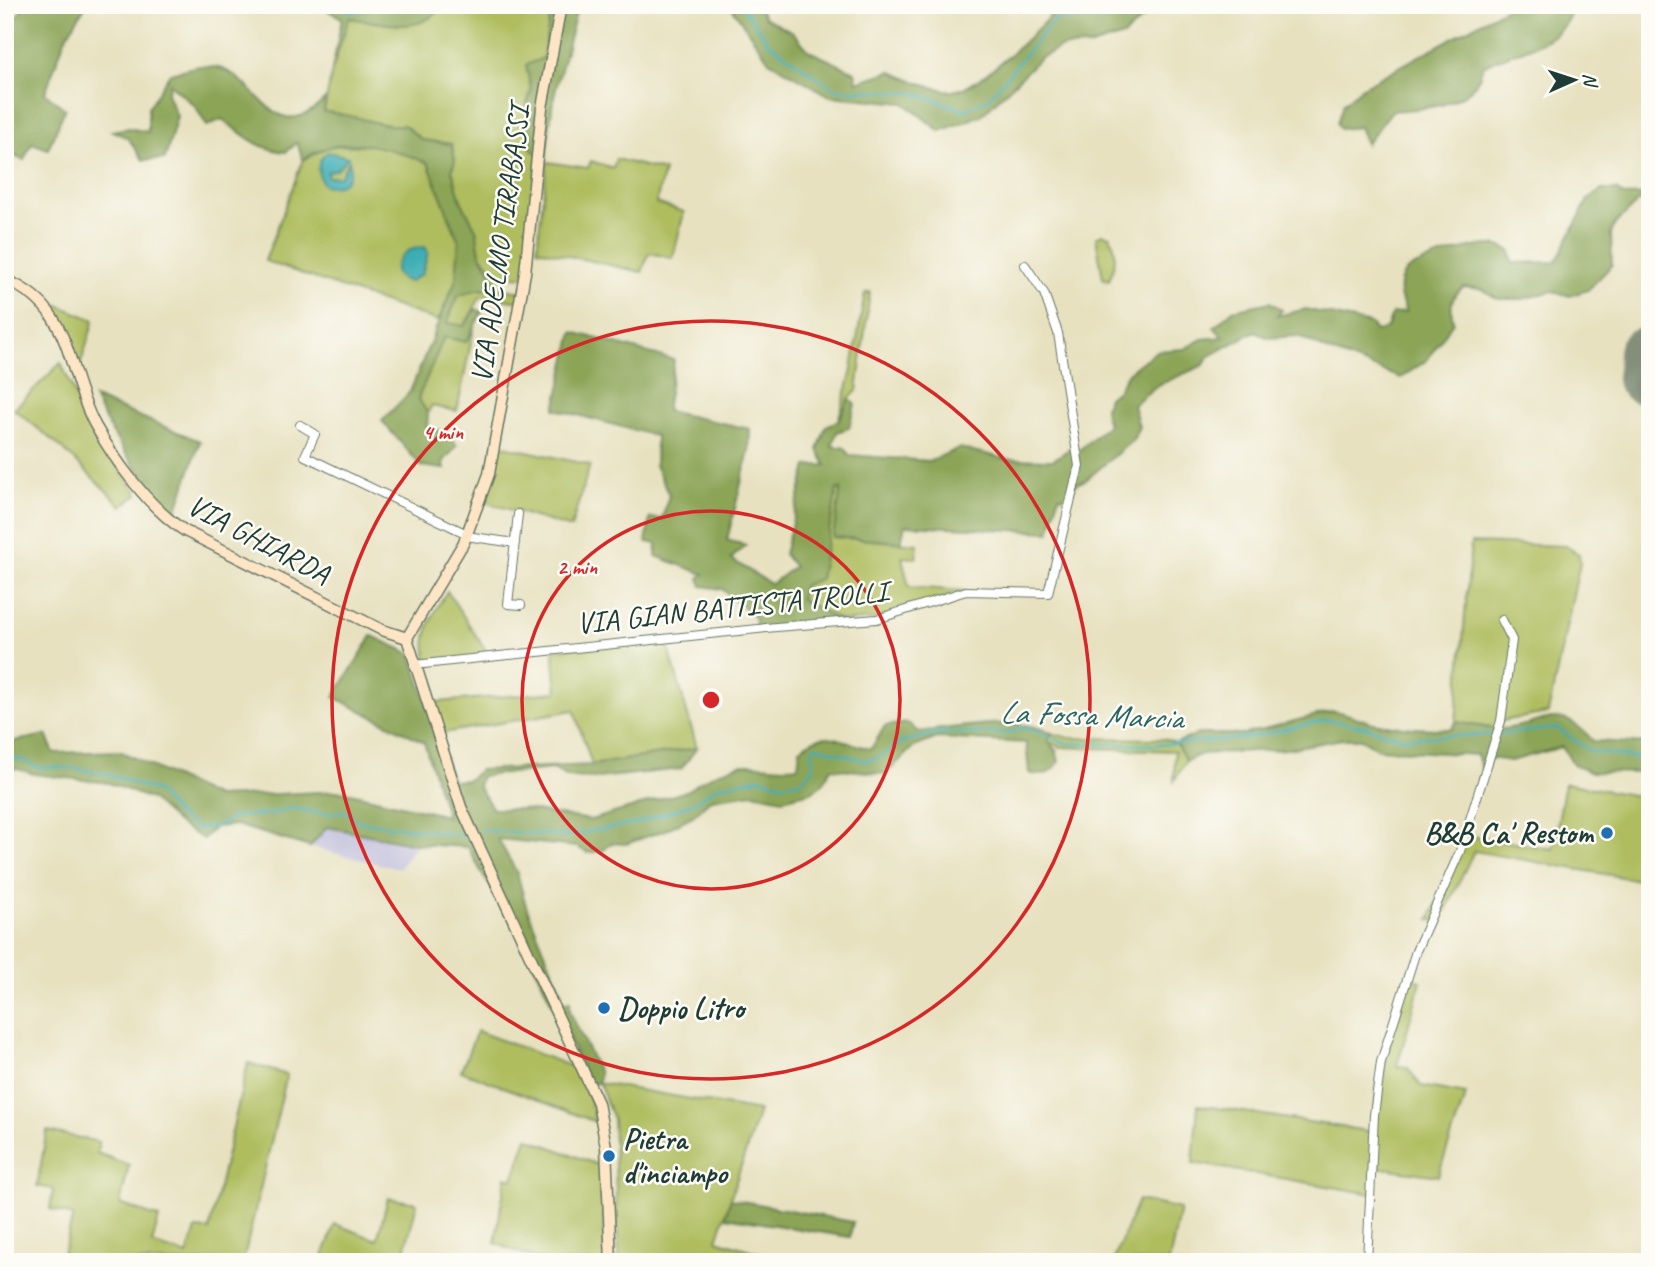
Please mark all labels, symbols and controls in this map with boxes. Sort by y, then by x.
north arrow [1540,46,1610,116]
text: N [1578,73,1602,89]
street label: VIA ADELMO TIRABASSI [462,97,539,385]
text: 4 min [423,419,463,445]
street label: VIA GHIARDA [181,486,338,593]
text: 2 min [557,554,597,580]
street label: VIA GIAN BATTISTA TROLLI [575,571,895,642]
centre of rings [699,688,723,712]
water label: La Fossa Marcia [999,691,1187,739]
place label: B&B Ca' Restom [1424,814,1595,852]
marker: B&B Ca' Restom [1599,825,1615,841]
place label: Doppio Litro [618,989,747,1027]
marker: Doppio Litro [596,1000,612,1016]
place label: Pietra d'inciampo [623,1120,729,1192]
marker: Pietra d'inciampo [601,1148,617,1164]

